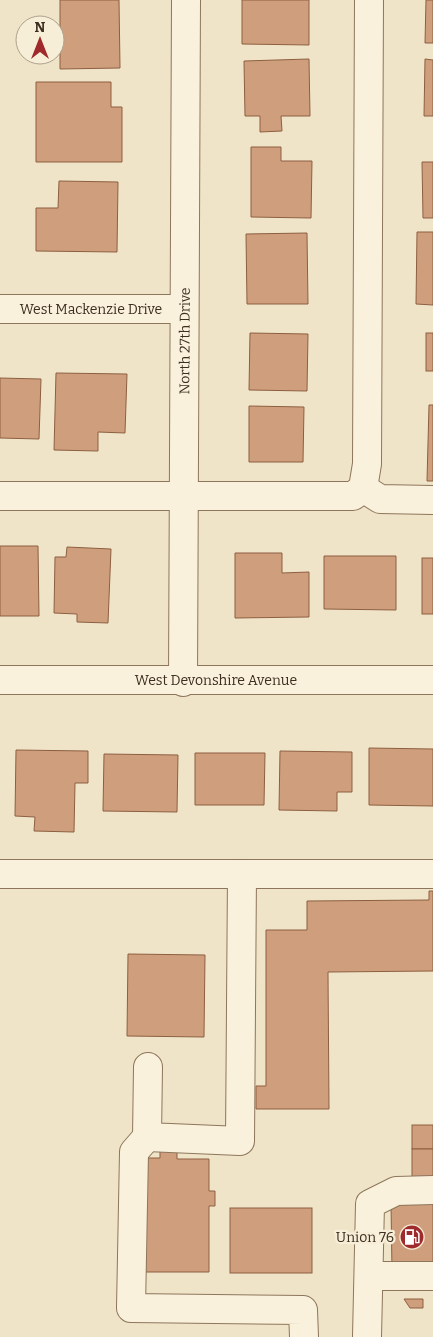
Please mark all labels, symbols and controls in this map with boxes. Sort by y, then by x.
north arrow [15,15,65,65]
text: N [35,19,46,36]
street label: North 27th Drive [176,287,194,395]
street label: West Mackenzie Drive [20,301,162,318]
street label: West Devonshire Avenue [135,672,297,689]
fuel station icon: Union 76 [399,1224,425,1250]
place label: Union 76 [336,1229,394,1246]

